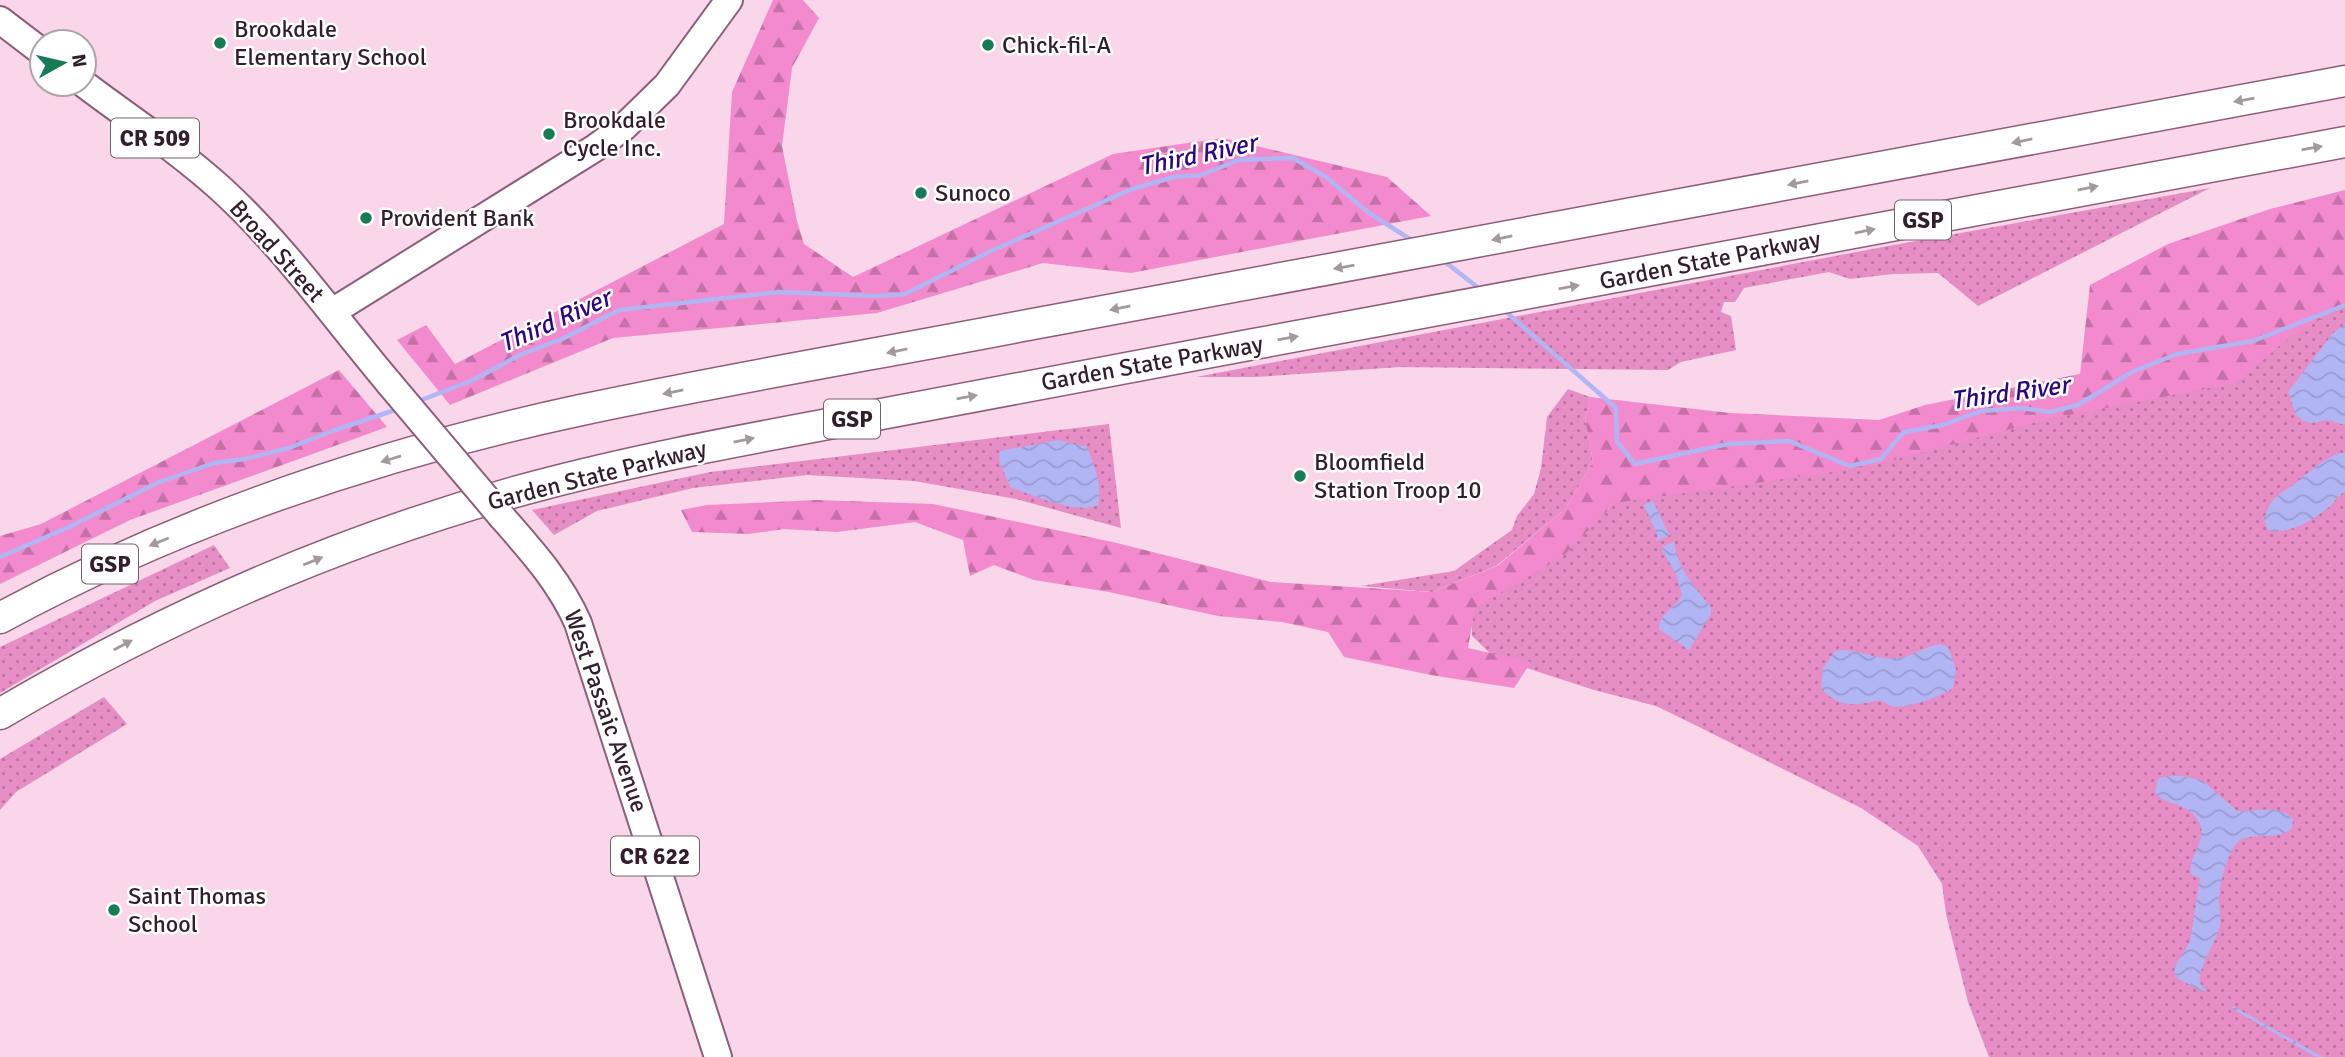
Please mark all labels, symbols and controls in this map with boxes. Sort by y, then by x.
place label: Brookdale Elementary School [234,14,427,72]
north arrow [28,28,98,98]
place label: Chick-fil-A [1002,30,1111,60]
marker: Brookdale Elementary School [212,35,228,51]
marker: Chick-fil-A [980,37,996,53]
text: N [66,53,92,69]
one-way arrow [2233,95,2255,106]
place label: Brookdale Cycle Inc. [563,105,666,163]
road number: CR 509 [111,119,199,158]
marker: Brookdale Cycle Inc. [541,126,557,142]
water label: Third River [1136,126,1263,183]
one-way arrow [2011,136,2033,147]
one-way arrow [2301,142,2323,153]
one-way arrow [1787,177,1809,188]
place label: Sunoco [935,178,1011,208]
one-way arrow [2077,183,2099,194]
marker: Sunoco [913,185,929,201]
street label: Broad Street [223,194,331,308]
road number: GSP [1895,200,1951,240]
place label: Provident Bank [380,203,534,233]
marker: Provident Bank [358,210,374,226]
street label: Garden State Parkway [1597,224,1823,296]
one-way arrow [1854,225,1876,236]
one-way arrow [1491,233,1513,244]
one-way arrow [1333,262,1355,273]
water label: Third River [494,281,619,360]
one-way arrow [1558,281,1580,292]
one-way arrow [1109,303,1131,314]
street label: Garden State Parkway [1039,329,1265,397]
one-way arrow [1277,333,1299,344]
one-way arrow [886,345,908,356]
water label: Third River [1949,368,2075,417]
one-way arrow [662,387,684,398]
one-way arrow [957,391,979,402]
road number: GSP [824,400,880,438]
street label: Garden State Parkway [484,433,710,517]
one-way arrow [733,434,755,445]
place label: Bloomfield Station Troop 10 [1314,447,1482,505]
one-way arrow [380,454,401,464]
marker: Bloomfield Station Troop 10 [1292,468,1308,484]
one-way arrow [148,537,169,548]
road number: GSP [82,544,138,584]
one-way arrow [303,555,324,566]
street label: West Passaic Avenue [557,606,655,816]
one-way arrow [113,640,133,651]
road number: CR 622 [611,836,699,876]
place label: Saint Thomas School [128,881,266,939]
marker: Saint Thomas School [106,902,122,918]

